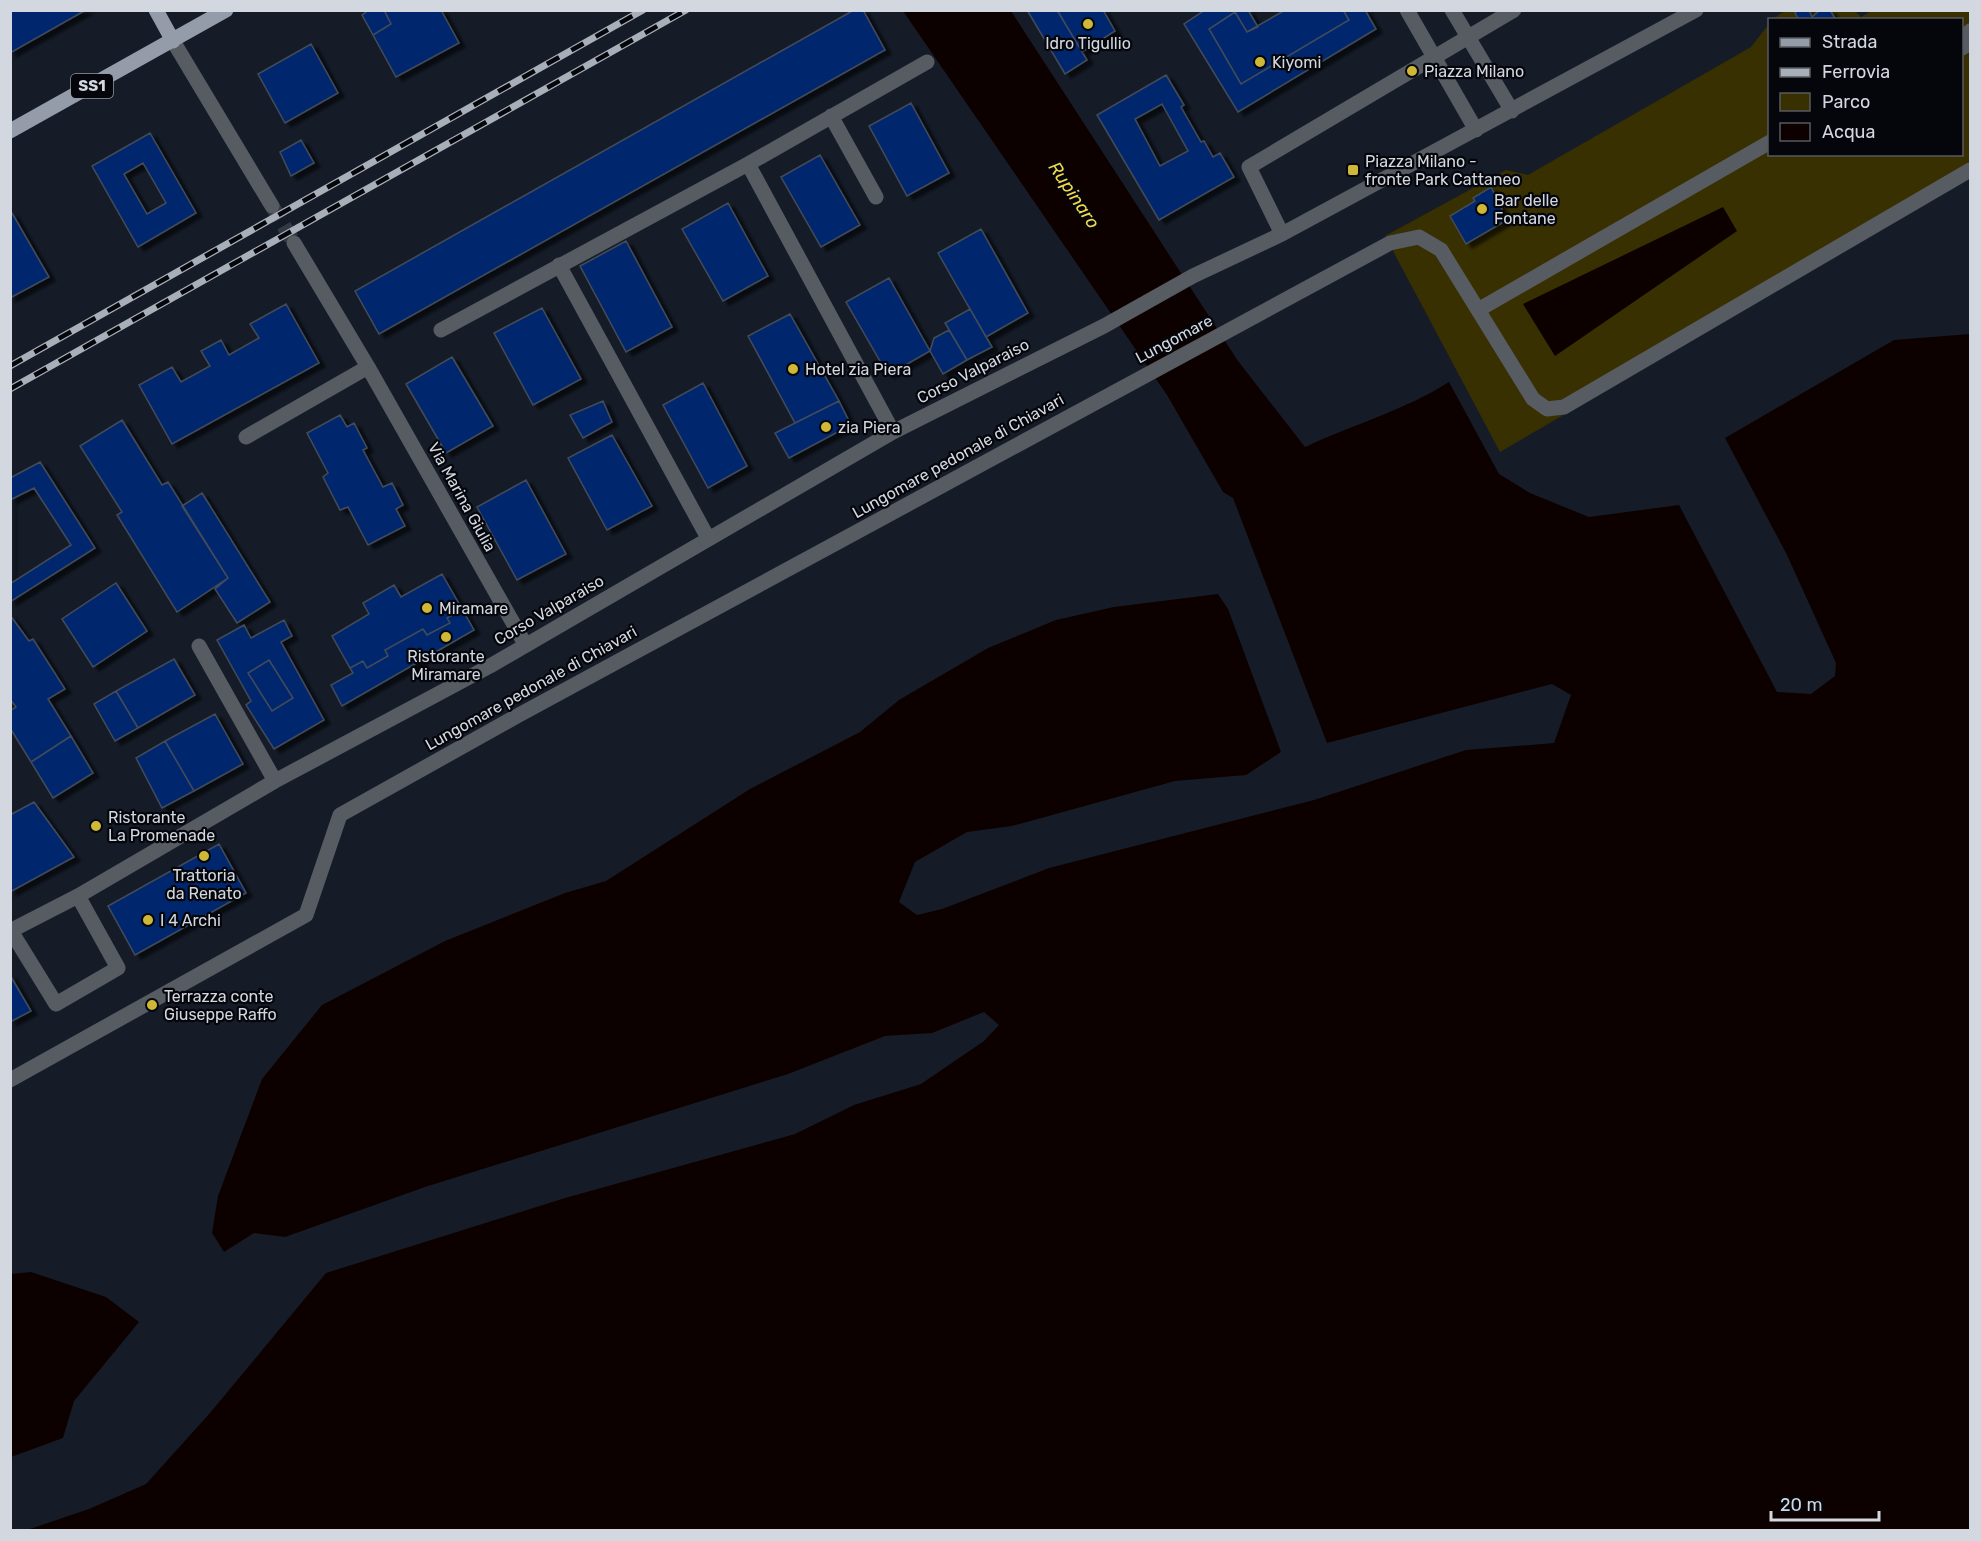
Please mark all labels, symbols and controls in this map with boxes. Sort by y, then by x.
marker: Idro Tigullio [1081,17,1095,31]
legend [1768,18,1963,156]
text: Strada [1822,31,1878,53]
place label: Idro Tigullio [1045,34,1131,53]
place label: Kiyomi [1272,53,1321,72]
marker: Kiyomi [1253,55,1267,69]
text: Ferrovia [1822,61,1890,83]
place label: Piazza Milano [1424,62,1524,81]
marker: Piazza Milano [1405,64,1419,78]
road number: SS1 [71,74,113,98]
text: Parco [1822,91,1870,113]
text: Acqua [1822,121,1875,143]
place label: Piazza Milano - fronte Park Cattaneo [1365,152,1521,189]
water label: Rupinaro [1044,157,1104,233]
marker: Piazza Milano - fronte Park Cattaneo [1346,163,1360,177]
place label: Bar delle Fontane [1494,191,1558,228]
marker: Bar delle Fontane [1475,202,1489,216]
street label: Lungomare [1132,311,1216,367]
street label: Corso Valparaiso [914,335,1032,407]
place label: Hotel zia Piera [805,360,911,379]
marker: Hotel zia Piera [786,362,800,376]
street label: Lungomare pedonale di Chiavari [849,390,1067,522]
place label: zia Piera [838,418,901,437]
marker: zia Piera [819,420,833,434]
street label: Via Marina Giulia [424,439,500,555]
street label: Corso Valparaiso [491,571,607,649]
place label: Miramare [439,599,508,618]
marker: Miramare [420,601,434,615]
street label: Lungomare pedonale di Chiavari [422,622,640,754]
marker: Ristorante Miramare [439,630,453,644]
place label: Ristorante Miramare [407,647,485,684]
place label: Ristorante La Promenade [108,808,215,845]
marker: Ristorante La Promenade [89,819,103,833]
marker: Trattoria da Renato [197,849,211,863]
place label: Trattoria da Renato [166,866,242,903]
place label: I 4 Archi [160,911,221,930]
marker: I 4 Archi [141,913,155,927]
place label: Terrazza conte Giuseppe Raffo [164,987,277,1024]
marker: Terrazza conte Giuseppe Raffo [145,998,159,1012]
scale bar [1771,1484,1879,1522]
text: 20 m [1780,1494,1822,1516]

